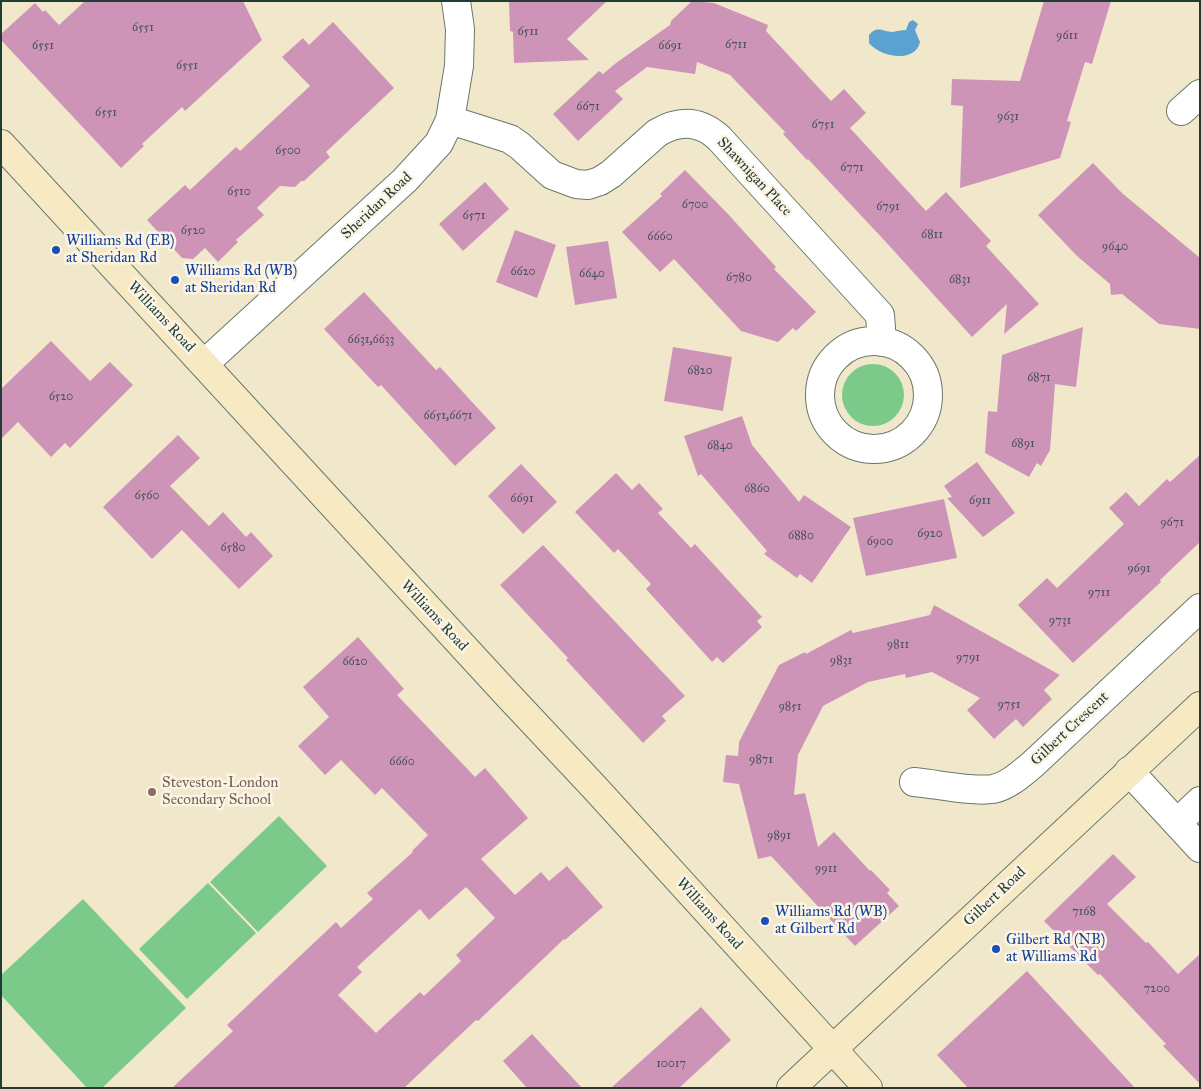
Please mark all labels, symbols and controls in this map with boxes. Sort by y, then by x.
house number: 6551 [132,21,154,35]
house number: 6511 [517,25,539,39]
house number: 9611 [1056,29,1078,43]
house number: 6711 [725,38,747,52]
house number: 6551 [32,39,54,53]
house number: 6691 [658,39,682,53]
house number: 6551 [176,59,198,73]
house number: 6671 [576,100,600,114]
house number: 6551 [95,106,117,120]
house number: 9631 [997,110,1019,124]
house number: 6751 [812,118,834,132]
street label: Shawnigan Place [713,134,795,220]
house number: 6500 [275,144,301,158]
house number: 6771 [840,161,864,175]
street label: Sheridan Road [338,169,416,243]
house number: 6510 [227,185,251,199]
house number: 6700 [682,198,708,212]
house number: 6791 [876,200,900,214]
house number: 6571 [463,209,485,223]
house number: 6520 [181,224,205,238]
house number: 6811 [921,228,943,242]
house number: 6660 [647,230,673,244]
place label: Williams Rd (EB) at Sheridan Rd [66,232,175,267]
house number: 9640 [1102,240,1128,254]
marker: Williams Rd (EB) at Sheridan Rd [50,244,62,256]
place label: Williams Rd (WB) at Sheridan Rd [185,262,297,297]
house number: 6620 [510,265,536,279]
house number: 6640 [579,267,605,281]
house number: 6780 [726,271,752,285]
house number: 6831 [949,273,971,287]
marker: Williams Rd (WB) at Sheridan Rd [169,274,181,286]
street label: Williams Road [124,278,198,356]
house number: 6631,6633 [348,333,394,347]
house number: 6820 [687,364,713,378]
house number: 6871 [1027,371,1051,385]
house number: 6520 [49,390,73,404]
house number: 6651,6671 [423,409,473,423]
house number: 6891 [1011,437,1035,451]
house number: 6840 [707,439,733,453]
house number: 6860 [744,482,770,496]
house number: 6560 [135,489,159,503]
house number: 6691 [510,492,534,506]
house number: 6911 [969,494,991,508]
house number: 9671 [1160,516,1184,530]
house number: 6920 [917,527,943,541]
house number: 6880 [788,529,814,543]
house number: 6900 [867,535,893,549]
house number: 6580 [220,541,246,555]
house number: 9691 [1127,562,1151,576]
street label: Williams Road [397,577,471,655]
house number: 9711 [1088,586,1110,600]
house number: 9731 [1049,614,1071,628]
house number: 9811 [887,638,909,652]
house number: 9791 [956,651,980,665]
house number: 9831 [830,654,852,668]
house number: 6620 [342,655,368,669]
street label: Gilbert Crescent [1027,688,1113,770]
house number: 9751 [997,698,1021,712]
house number: 9851 [778,700,802,714]
house number: 9871 [749,753,773,767]
house number: 6660 [389,755,415,769]
place label: Steveston-London Secondary School [162,774,278,809]
marker: Steveston-London Secondary School [146,786,158,798]
house number: 9891 [767,829,791,843]
house number: 9911 [815,862,837,876]
street label: Gilbert Road [960,864,1030,930]
street label: Williams Road [672,874,746,954]
place label: Williams Rd (WB) at Gilbert Rd [775,903,887,938]
house number: 7168 [1072,905,1096,919]
marker: Williams Rd (WB) at Gilbert Rd [759,915,771,927]
place label: Gilbert Rd (NB) at Williams Rd [1006,931,1105,966]
marker: Gilbert Rd (NB) at Williams Rd [990,943,1002,955]
house number: 7200 [1144,982,1170,996]
house number: 10017 [656,1057,686,1071]

